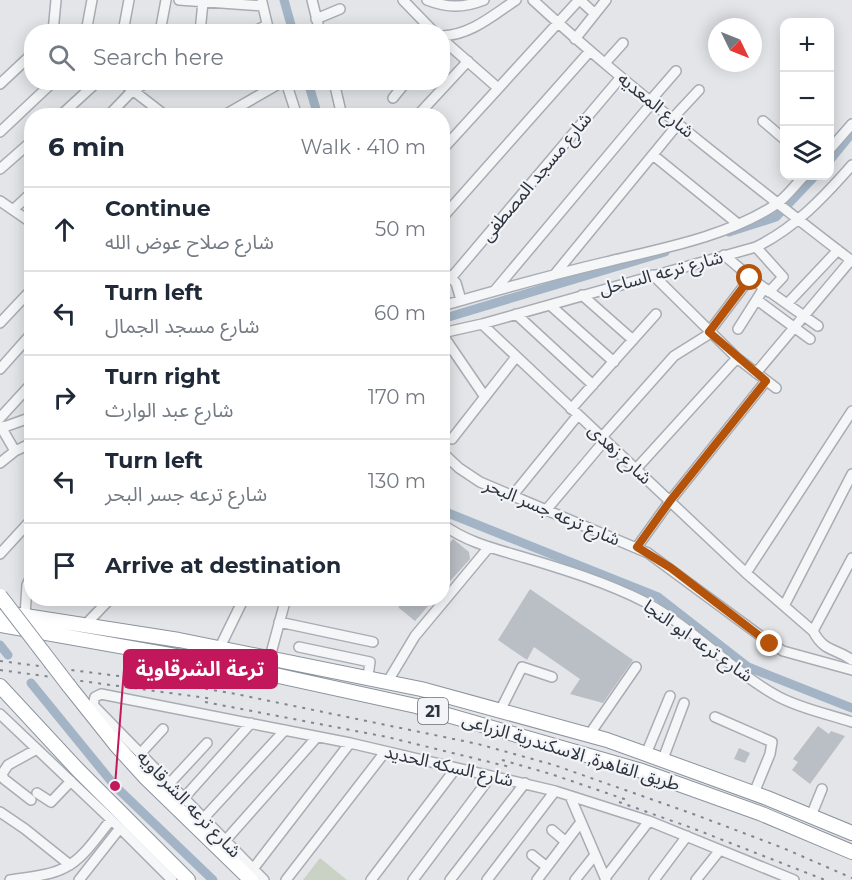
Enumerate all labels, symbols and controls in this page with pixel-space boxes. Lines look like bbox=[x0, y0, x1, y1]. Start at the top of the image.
north arrow bbox=[708, 18, 762, 72]
map controls bbox=[780, 18, 834, 180]
button: + bbox=[780, 18, 834, 72]
search box bbox=[24, 24, 450, 90]
icon: search bbox=[45, 41, 78, 74]
text: Search here bbox=[93, 44, 224, 71]
street label: شارع المعديه bbox=[611, 67, 699, 145]
button: − bbox=[780, 72, 834, 126]
street label: شارع مسجد المصطفى bbox=[476, 108, 599, 248]
button: layers bbox=[780, 126, 834, 180]
text: 6 min bbox=[48, 131, 125, 163]
text: Walk · 410 m bbox=[301, 135, 426, 159]
text: Continue bbox=[105, 195, 211, 222]
icon: ahead bbox=[48, 213, 81, 246]
text: 50 m bbox=[375, 217, 426, 241]
text: شارع صلاح عوض الله bbox=[105, 230, 274, 254]
street label: شارع ترعه الساحل bbox=[597, 246, 726, 303]
route start bbox=[736, 264, 762, 290]
text: Turn left bbox=[105, 279, 203, 306]
icon: left bbox=[48, 297, 81, 330]
text: 60 m bbox=[374, 301, 426, 325]
text: شارع مسجد الجمال bbox=[105, 314, 259, 338]
text: Turn right bbox=[105, 363, 220, 390]
icon: right bbox=[48, 381, 81, 414]
text: 170 m bbox=[368, 385, 426, 409]
text: شارع عبد الوارث bbox=[105, 398, 233, 422]
street label: شارع زهدى bbox=[581, 419, 656, 491]
text: Turn left bbox=[105, 447, 203, 474]
icon: left bbox=[48, 465, 81, 498]
text: 130 m bbox=[368, 469, 426, 493]
street label: شارع ترعه جسر البحر bbox=[478, 473, 623, 553]
text: شارع ترعه جسر البحر bbox=[105, 482, 267, 506]
icon: arrive bbox=[48, 549, 81, 582]
text: Arrive at destination bbox=[105, 552, 341, 579]
street label: شارع ترعه ابو النجا bbox=[637, 595, 757, 689]
route end bbox=[756, 630, 782, 656]
callout: ترعة الشرقاوية bbox=[124, 650, 277, 688]
text: ترعة الشرقاوية bbox=[136, 657, 264, 681]
road number: 21 bbox=[418, 698, 448, 724]
street label: طريق القاهرة, الاسكندرية الزراعى bbox=[459, 708, 683, 796]
street label: شارع السكه الحديد bbox=[382, 740, 516, 794]
street label: شارع ترعه الشرقاويه bbox=[130, 746, 246, 864]

